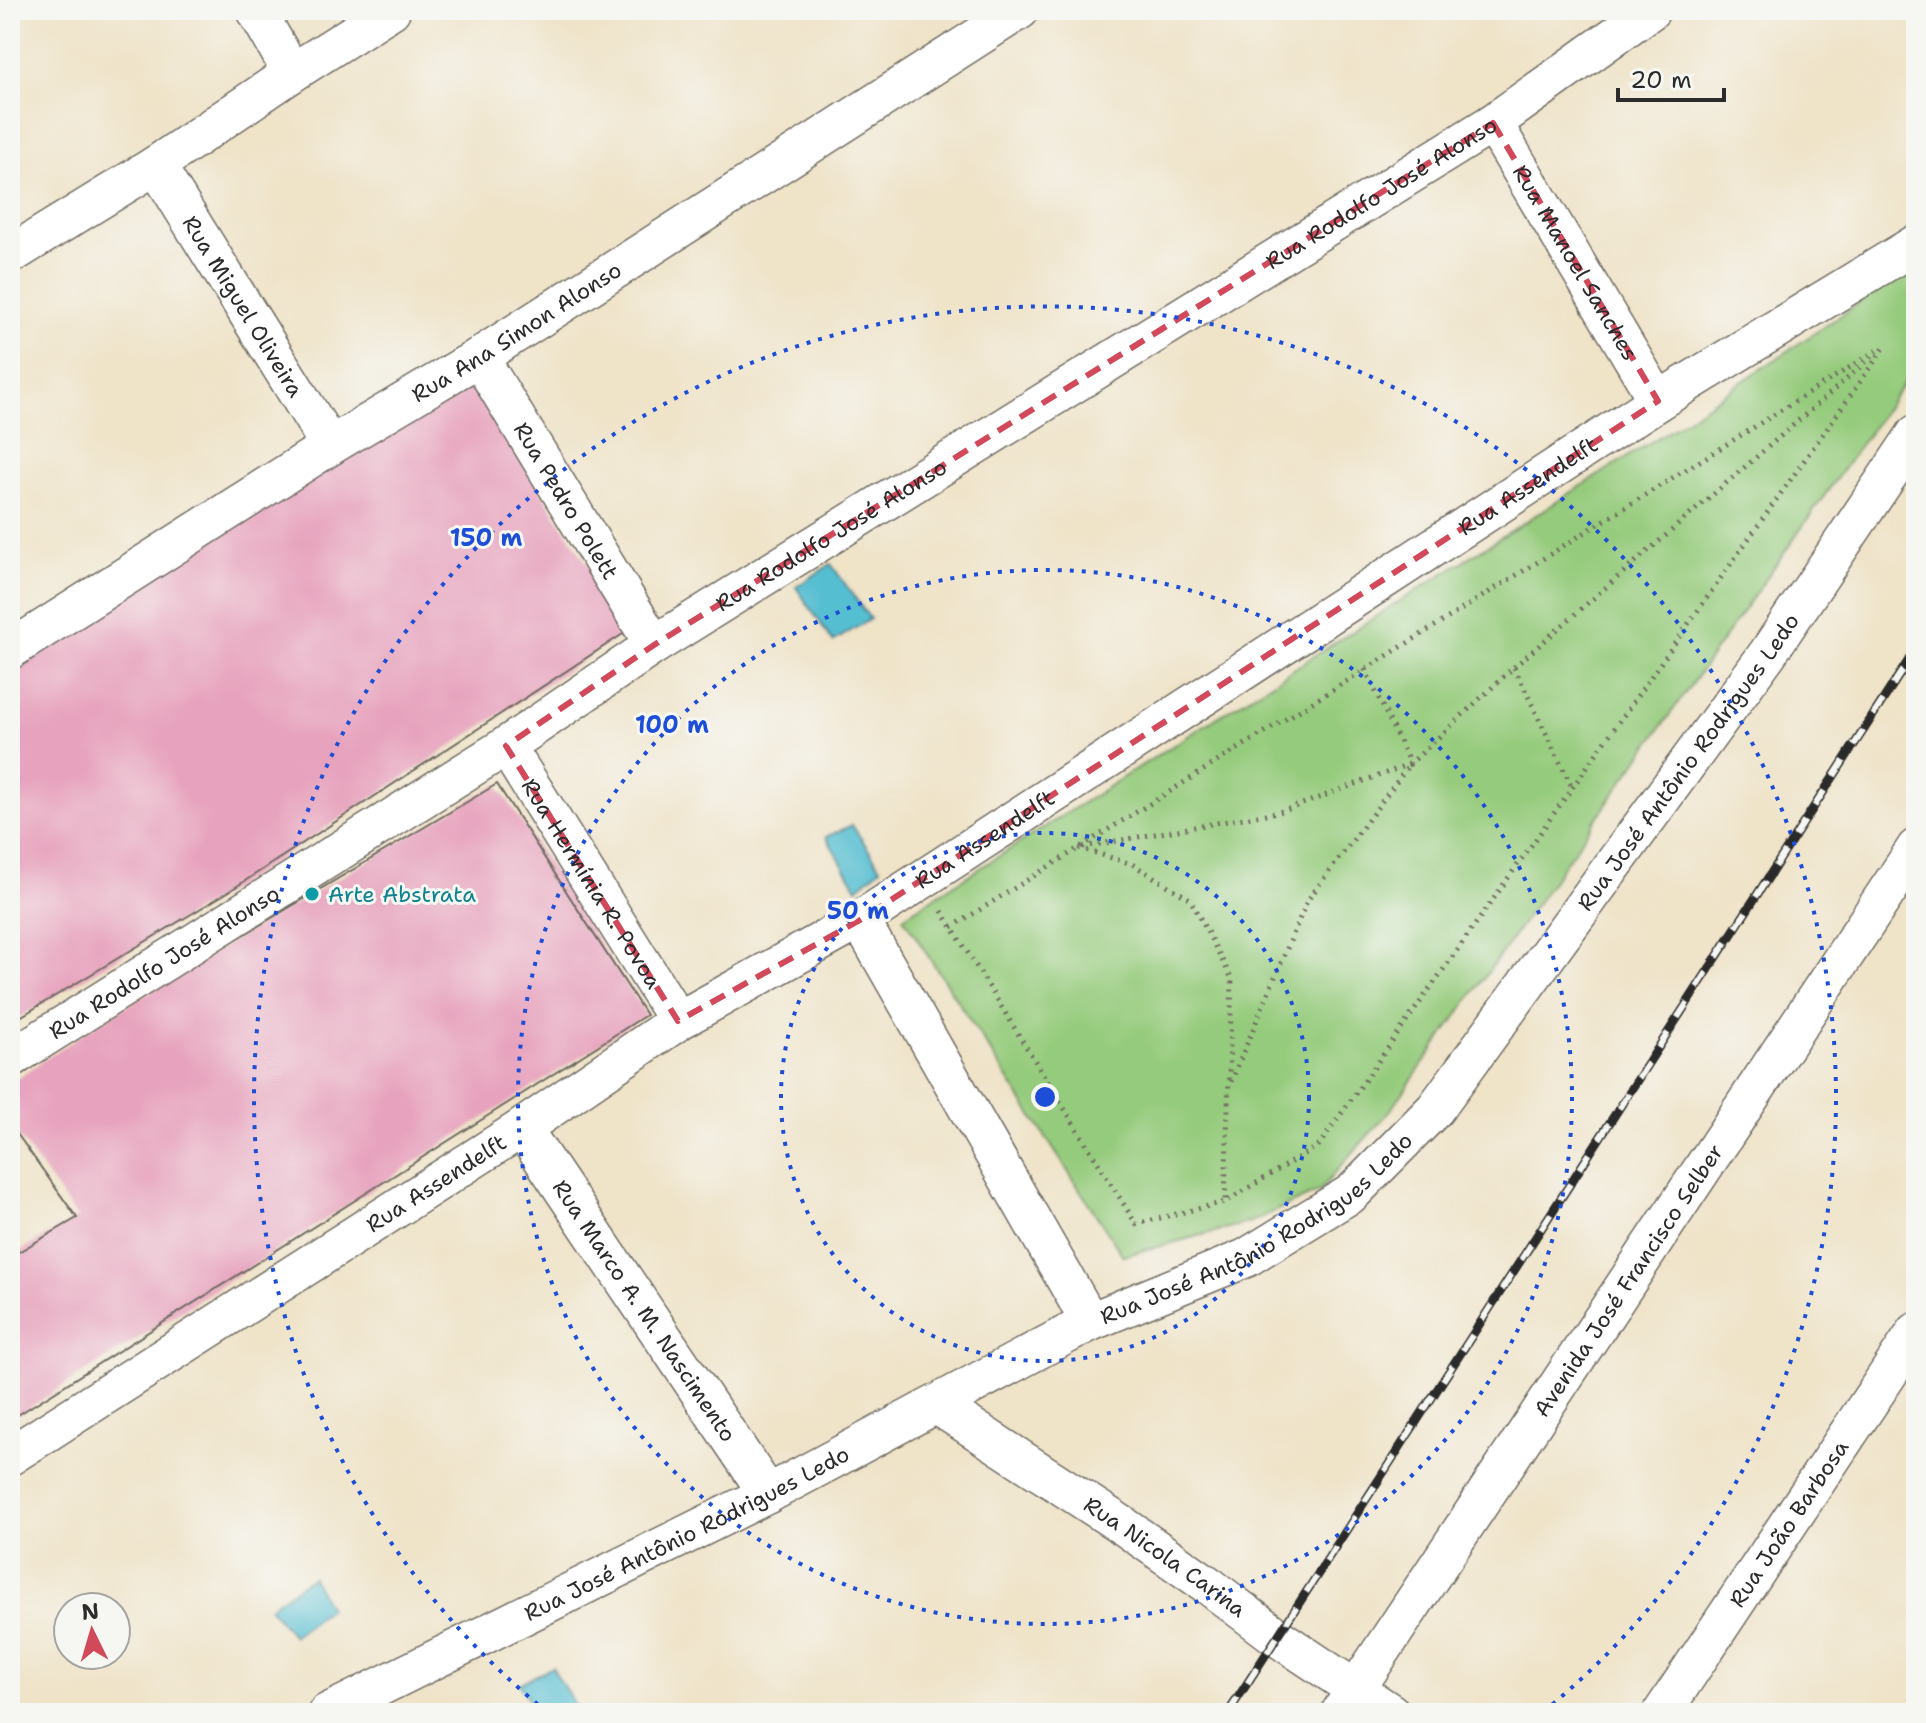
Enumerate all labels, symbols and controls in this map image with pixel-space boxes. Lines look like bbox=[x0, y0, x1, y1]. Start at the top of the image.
scale bar bbox=[1618, 52, 1724, 102]
text: 20 m bbox=[1630, 64, 1692, 96]
street label: Rua Rodolfo José Alonso bbox=[1260, 110, 1502, 276]
street label: Rua Manoel Sanches bbox=[1506, 159, 1645, 366]
street label: Rua Miguel Oliveira bbox=[176, 210, 310, 403]
street label: Rua Ana Simon Alonso bbox=[406, 255, 627, 409]
street label: Rua Pedro Polett bbox=[507, 417, 625, 585]
street label: Rua Assendelft bbox=[1453, 430, 1603, 542]
street label: Rua Rodolfo José Alonso bbox=[710, 452, 952, 618]
text: 150 m bbox=[450, 522, 522, 554]
street label: Rua José Antônio Rodrigues Ledo bbox=[1571, 608, 1806, 917]
text: 100 m bbox=[635, 709, 709, 741]
street label: Rua Hermínia R. Povoa bbox=[515, 773, 668, 994]
street label: Rua Assendelft bbox=[910, 783, 1060, 895]
street label: Rua Rodolfo José Alonso bbox=[43, 879, 285, 1046]
place label: Arte Abstrata bbox=[328, 880, 476, 909]
marker: Arte Abstrata bbox=[303, 885, 321, 903]
text: 50 m bbox=[827, 895, 889, 927]
centre of rings bbox=[1031, 1083, 1059, 1111]
street label: Rua José Antônio Rodrigues Ledo bbox=[1096, 1126, 1419, 1331]
street label: Rua Assendelft bbox=[361, 1128, 512, 1239]
street label: Avenida José Francisco Selber bbox=[1527, 1138, 1730, 1423]
street label: Rua Marco A. M. Nascimento bbox=[546, 1174, 743, 1447]
street label: Rua João Barbosa bbox=[1723, 1434, 1855, 1613]
street label: Rua José Antônio Rodrigues Ledo bbox=[519, 1439, 854, 1628]
street label: Rua Nicola Carina bbox=[1078, 1490, 1252, 1624]
north arrow bbox=[52, 1591, 132, 1671]
text: N bbox=[80, 1596, 100, 1627]

